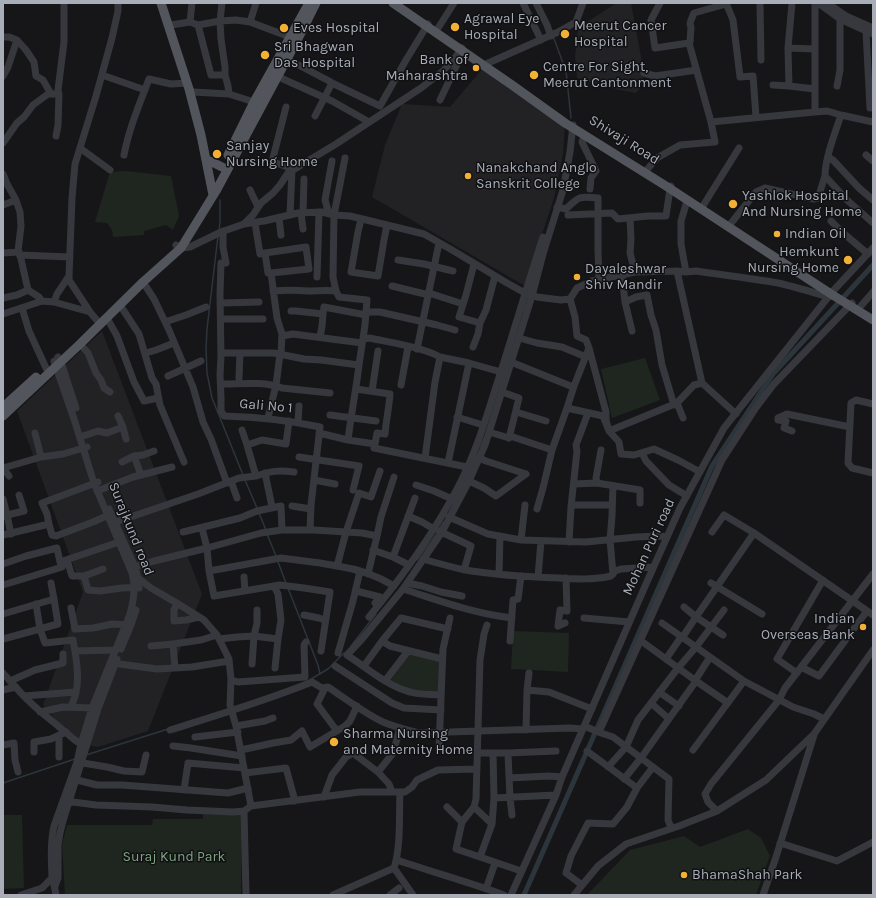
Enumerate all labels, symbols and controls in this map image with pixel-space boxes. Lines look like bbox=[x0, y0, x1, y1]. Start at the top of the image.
place label: Agrawal Eye Hospital bbox=[464, 11, 539, 44]
place label: Meerut Cancer Hospital bbox=[574, 18, 667, 50]
place label: Eves Hospital bbox=[293, 20, 379, 36]
marker: Agrawal Eye Hospital bbox=[449, 21, 461, 33]
marker: Eves Hospital bbox=[278, 22, 290, 34]
marker: Meerut Cancer Hospital bbox=[559, 28, 571, 40]
place label: Sri Bhagwan Das Hospital bbox=[274, 39, 355, 72]
marker: Sri Bhagwan Das Hospital bbox=[259, 49, 271, 61]
place label: Bank of Maharashtra bbox=[386, 52, 468, 84]
place label: Centre For Sight, Meerut Cantonment bbox=[543, 59, 671, 92]
marker: Bank of Maharashtra bbox=[471, 63, 481, 73]
marker: Centre For Sight, Meerut Cantonment bbox=[528, 69, 540, 81]
street label: Shivaji Road bbox=[586, 112, 662, 168]
place label: Sanjay Nursing Home bbox=[226, 138, 318, 170]
marker: Sanjay Nursing Home bbox=[211, 148, 223, 160]
place label: Nanakchand Anglo Sanskrit College bbox=[476, 160, 597, 192]
marker: Nanakchand Anglo Sanskrit College bbox=[463, 171, 473, 181]
place label: Yashlok Hospital And Nursing Home bbox=[742, 188, 862, 220]
marker: Yashlok Hospital And Nursing Home bbox=[727, 198, 739, 210]
place label: Indian Oil bbox=[785, 226, 846, 242]
marker: Indian Oil bbox=[772, 229, 782, 239]
place label: Hemkunt Nursing Home bbox=[747, 244, 839, 276]
marker: Hemkunt Nursing Home bbox=[842, 254, 854, 266]
place label: Dayaleshwar Shiv Mandir bbox=[585, 261, 666, 294]
marker: Dayaleshwar Shiv Mandir bbox=[572, 272, 582, 282]
street label: Gali No 1 bbox=[239, 395, 293, 417]
street label: Surajkund road bbox=[105, 480, 157, 578]
street label: Mohan Puri road bbox=[619, 496, 679, 598]
place label: Indian Overseas Bank bbox=[761, 611, 855, 644]
marker: Indian Overseas Bank bbox=[858, 622, 868, 632]
place label: Sharma Nursing and Maternity Home bbox=[343, 726, 473, 758]
marker: Sharma Nursing and Maternity Home bbox=[328, 736, 340, 748]
park label: Suraj Kund Park bbox=[123, 849, 225, 865]
place label: BhamaShah Park bbox=[692, 867, 802, 883]
marker: BhamaShah Park bbox=[679, 870, 689, 880]

